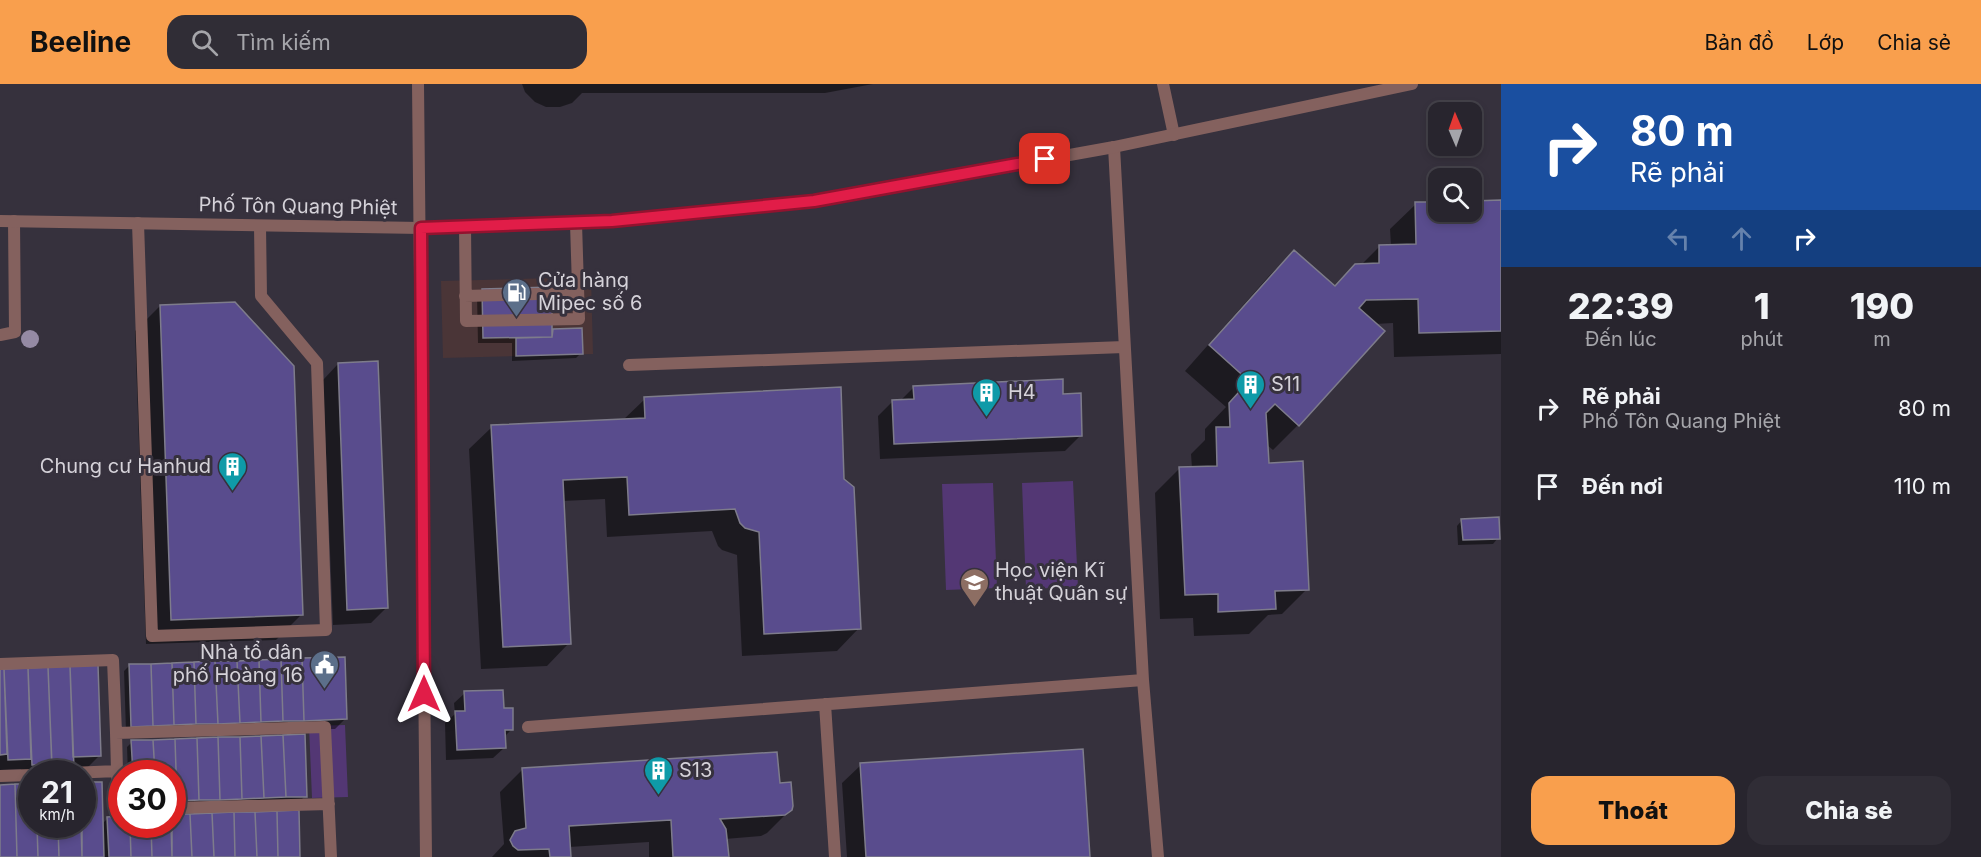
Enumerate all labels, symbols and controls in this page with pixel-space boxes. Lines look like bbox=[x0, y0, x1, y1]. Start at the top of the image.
search box bbox=[167, 15, 587, 69]
text: Beeline bbox=[30, 25, 131, 59]
icon: search bbox=[188, 26, 221, 59]
text: Tìm kiếm bbox=[236, 29, 331, 55]
text: Bản đồ bbox=[1705, 30, 1774, 55]
text: Lớp bbox=[1807, 30, 1844, 55]
text: Chia sẻ bbox=[1877, 30, 1951, 55]
north arrow bbox=[1428, 102, 1482, 156]
map controls bbox=[1428, 102, 1482, 222]
text: 80 m bbox=[1630, 105, 1734, 156]
icon: right bbox=[1531, 108, 1609, 186]
pin bbox=[1019, 133, 1070, 184]
icon: arrive bbox=[1028, 142, 1061, 175]
text: Rẽ phải bbox=[1630, 156, 1725, 189]
button: search bbox=[1428, 168, 1482, 222]
street label: Phố Tôn Quang Phiệt bbox=[198, 192, 398, 220]
icon: left bbox=[1662, 222, 1695, 255]
icon: ahead bbox=[1725, 222, 1758, 255]
icon: right bbox=[1788, 222, 1821, 255]
place label: Cửa hàng Mipec số 6 bbox=[538, 268, 642, 315]
fuel station icon: Cửa hàng Mipec số 6 bbox=[501, 276, 533, 318]
text: 22:39 bbox=[1568, 284, 1674, 328]
text: 1 bbox=[1754, 284, 1770, 328]
text: 190 bbox=[1850, 284, 1914, 328]
text: Đến lúc bbox=[1585, 327, 1657, 351]
text: phút bbox=[1740, 327, 1783, 351]
text: m bbox=[1873, 327, 1891, 351]
building icon: S11 bbox=[1234, 368, 1266, 410]
place label: S11 bbox=[1271, 372, 1300, 396]
building icon: H4 bbox=[971, 376, 1003, 418]
place label: H4 bbox=[1008, 380, 1036, 404]
text: Rẽ phải bbox=[1582, 383, 1661, 409]
icon: right bbox=[1531, 392, 1564, 425]
text: 80 m bbox=[1898, 395, 1951, 421]
text: Phố Tôn Quang Phiệt bbox=[1582, 409, 1781, 433]
building icon: Chung cư Hanhud bbox=[216, 450, 248, 492]
place label: Chung cư Hanhud bbox=[40, 454, 211, 478]
icon: arrive bbox=[1531, 470, 1564, 503]
text: Đến nơi bbox=[1582, 473, 1663, 499]
text: 110 m bbox=[1894, 473, 1951, 499]
place label: Học viện Kĩ thuật Quân sự bbox=[995, 558, 1127, 605]
school or university icon: Học viện Kĩ thuật Quân sự bbox=[958, 566, 990, 608]
place label: Nhà tổ dân phố Hoàng 16 bbox=[173, 640, 303, 687]
public building icon: Nhà tổ dân phố Hoàng 16 bbox=[308, 648, 340, 690]
position arrow bbox=[392, 662, 456, 726]
building icon: S13 bbox=[642, 754, 674, 796]
place label: S13 bbox=[679, 758, 712, 782]
speed limit sign: 30 bbox=[108, 760, 186, 838]
text: 21 bbox=[41, 774, 73, 810]
button: Thoát bbox=[1531, 776, 1735, 845]
button: Chia sẻ bbox=[1747, 776, 1951, 845]
text: km/h bbox=[39, 805, 75, 824]

